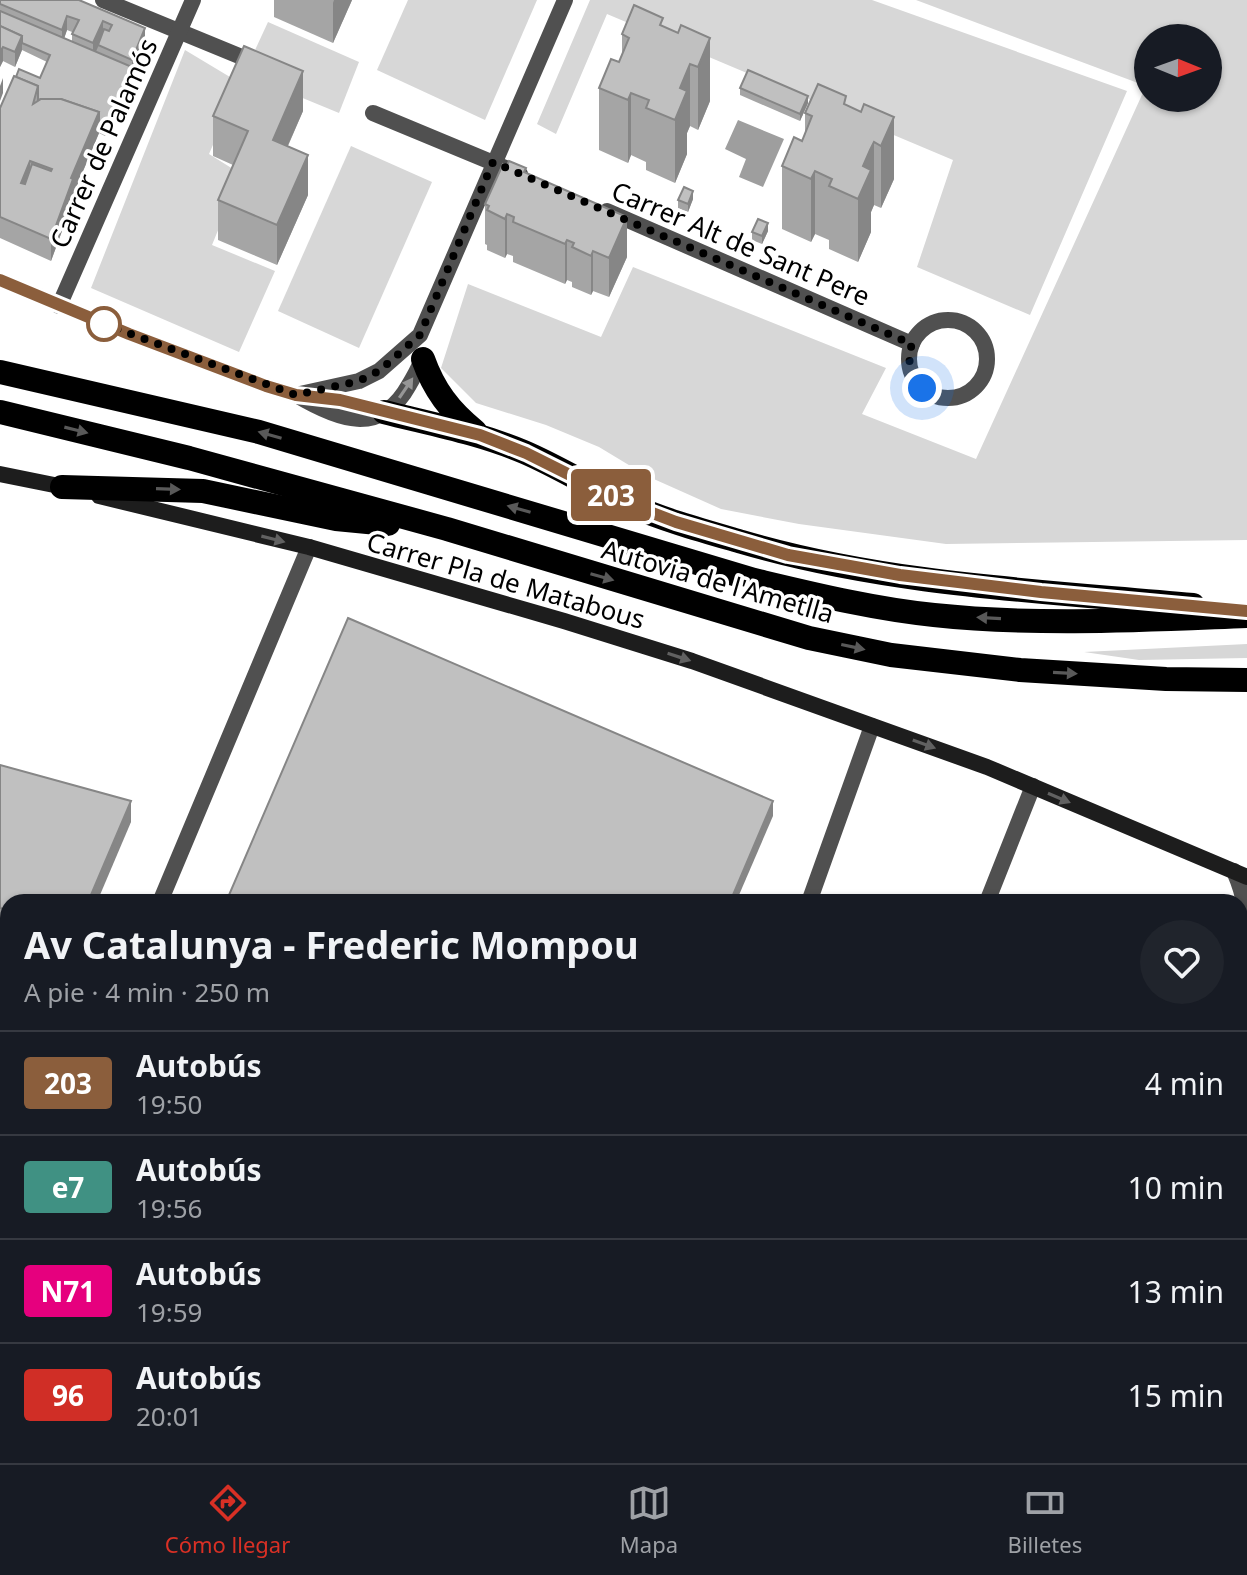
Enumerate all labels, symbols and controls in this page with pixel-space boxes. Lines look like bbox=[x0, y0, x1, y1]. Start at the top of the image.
north arrow bbox=[1134, 24, 1222, 112]
map controls bbox=[1134, 24, 1222, 112]
street label: Carrer de Palamós bbox=[41, 33, 165, 253]
street label: Carrer Alt de Sant Pere bbox=[606, 172, 876, 314]
unlabelled marker bbox=[87, 307, 121, 341]
your location bbox=[902, 368, 942, 408]
one-way arrow bbox=[398, 377, 414, 399]
one-way arrow bbox=[63, 425, 88, 437]
one-way arrow bbox=[257, 428, 281, 441]
line badge: 203 bbox=[565, 469, 657, 521]
text: 203 bbox=[587, 476, 635, 514]
one-way arrow bbox=[156, 483, 181, 496]
one-way arrow bbox=[507, 502, 531, 515]
street label: Carrer Pla de Matabous bbox=[363, 523, 649, 637]
street label: Autovia de l'Ametlla bbox=[598, 531, 838, 631]
one-way arrow bbox=[261, 533, 286, 545]
one-way arrow bbox=[591, 571, 615, 584]
one-way arrow bbox=[976, 612, 1001, 625]
one-way arrow bbox=[840, 641, 865, 654]
one-way arrow bbox=[667, 651, 691, 664]
one-way arrow bbox=[1053, 667, 1078, 680]
one-way arrow bbox=[912, 739, 936, 751]
one-way arrow bbox=[1047, 791, 1071, 804]
text: Av Catalunya - Frederic Mompou bbox=[24, 918, 639, 970]
button: heart bbox=[1140, 920, 1224, 1004]
text: A pie · 4 min · 250 m bbox=[24, 974, 270, 1010]
text: Autobús bbox=[136, 1045, 262, 1086]
text: 4 min bbox=[1145, 1063, 1224, 1104]
text: 203 bbox=[44, 1064, 92, 1102]
text: 19:50 bbox=[136, 1086, 202, 1122]
text: Autobús bbox=[136, 1149, 262, 1190]
text: 10 min bbox=[1128, 1167, 1224, 1208]
text: e7 bbox=[52, 1168, 84, 1206]
text: 19:56 bbox=[136, 1190, 202, 1226]
text: Autobús bbox=[136, 1253, 262, 1294]
text: 13 min bbox=[1128, 1271, 1224, 1312]
text: N71 bbox=[41, 1272, 95, 1310]
text: 19:59 bbox=[136, 1294, 202, 1330]
text: Autobús bbox=[136, 1357, 262, 1398]
text: 15 min bbox=[1128, 1375, 1224, 1416]
text: 96 bbox=[52, 1376, 84, 1414]
text: 20:01 bbox=[136, 1398, 202, 1434]
tab: Cómo llegar bbox=[165, 1481, 290, 1559]
tab: Mapa bbox=[620, 1481, 678, 1559]
tab: Billetes bbox=[1008, 1481, 1082, 1559]

